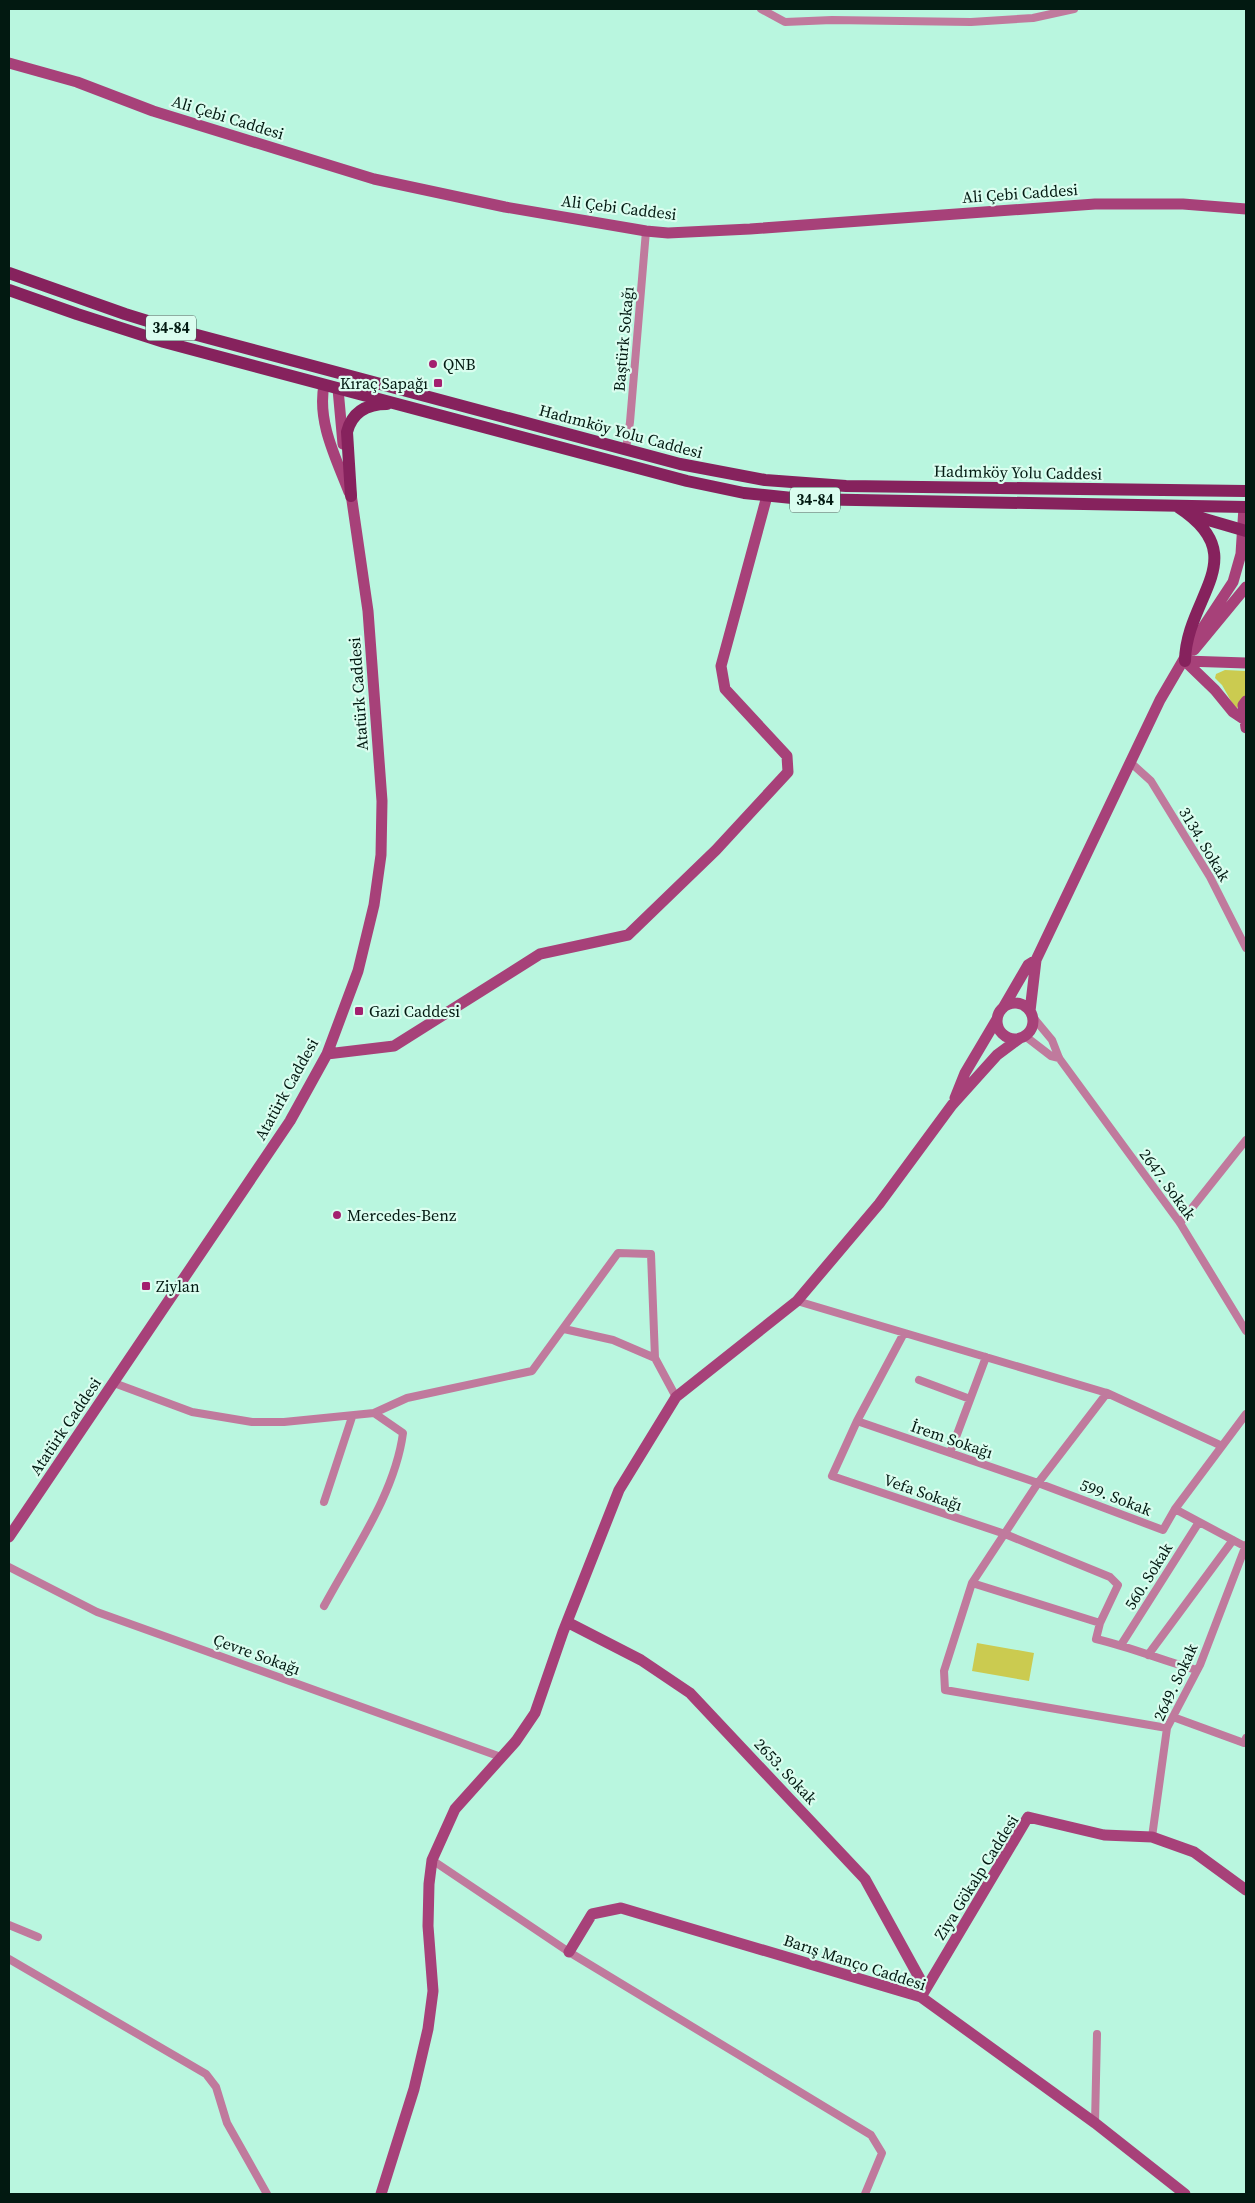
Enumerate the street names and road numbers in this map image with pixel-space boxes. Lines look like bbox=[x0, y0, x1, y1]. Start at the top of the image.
street label: Ali Çebi Caddesi bbox=[169, 90, 287, 145]
street label: Ali Çebi Caddesi bbox=[961, 178, 1079, 208]
street label: Ali Çebi Caddesi bbox=[560, 189, 678, 225]
street label: Baştürk Sokağı bbox=[607, 285, 639, 392]
road number: 34-84 bbox=[146, 316, 196, 340]
street label: Hadımköy Yolu Caddesi bbox=[537, 399, 705, 463]
street label: Hadımköy Yolu Caddesi bbox=[934, 460, 1103, 484]
road number: 34-84 bbox=[790, 488, 840, 512]
street label: Atatürk Caddesi bbox=[343, 636, 373, 751]
street label: 3134. Sokak bbox=[1174, 803, 1236, 885]
street label: Atatürk Caddesi bbox=[249, 1034, 323, 1144]
street label: 2647. Sokak bbox=[1135, 1144, 1201, 1224]
street label: Atatürk Caddesi bbox=[24, 1373, 106, 1479]
street label: İrem Sokağı bbox=[908, 1415, 996, 1463]
street label: Vefa Sokağı bbox=[881, 1468, 965, 1516]
street label: 599. Sokak bbox=[1077, 1473, 1155, 1521]
street label: 560. Sokak bbox=[1119, 1538, 1177, 1614]
street label: Çevre Sokağı bbox=[210, 1628, 304, 1680]
street label: 2649. Sokak bbox=[1147, 1640, 1203, 1724]
street label: 2653. Sokak bbox=[750, 1733, 823, 1809]
street label: Ziya Gökalp Caddesi bbox=[929, 1810, 1023, 1944]
street label: Barış Manço Caddesi bbox=[781, 1929, 929, 1996]

